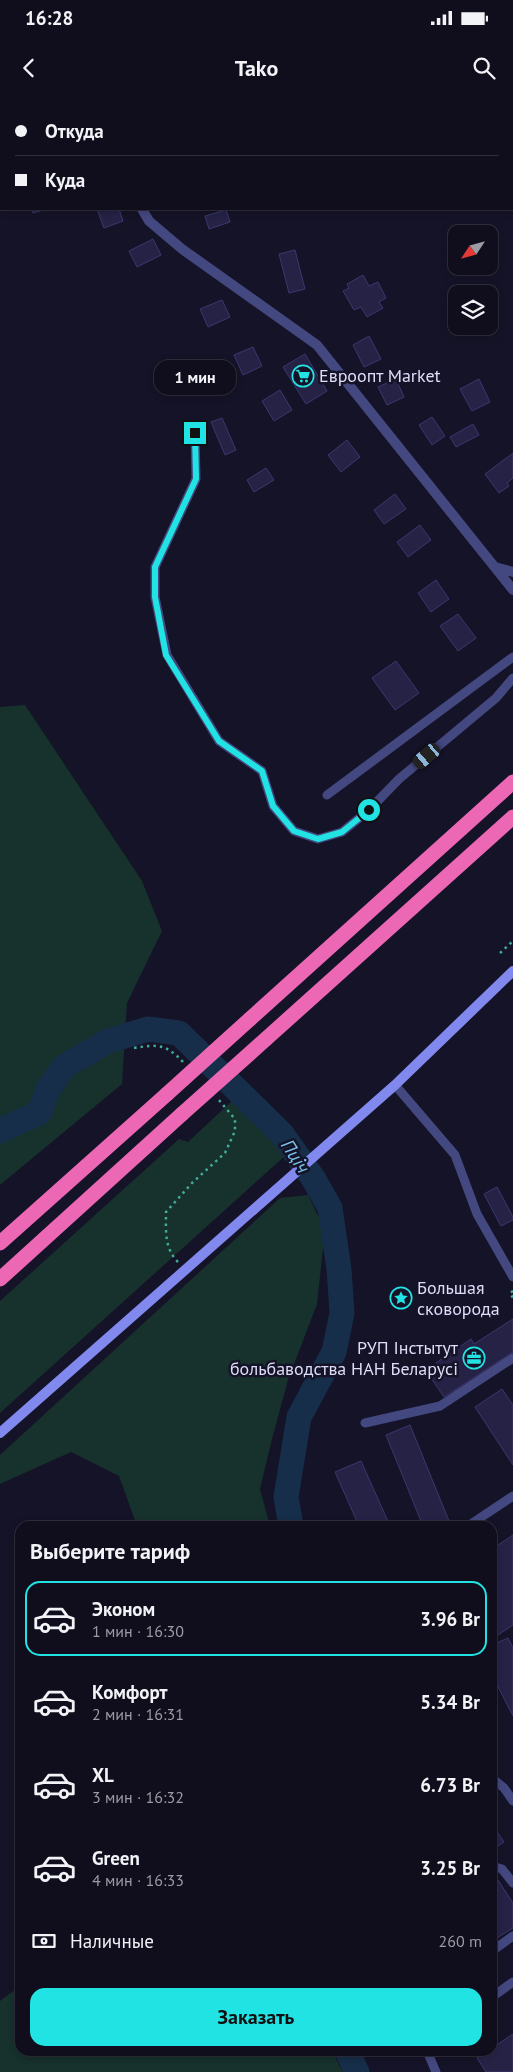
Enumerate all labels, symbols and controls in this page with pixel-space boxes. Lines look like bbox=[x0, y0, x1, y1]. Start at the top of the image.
text: 16:28 bbox=[25, 6, 73, 30]
icon: back bbox=[15, 54, 43, 82]
text: Tako bbox=[235, 54, 278, 82]
icon: search bbox=[470, 54, 498, 82]
text: Откуда bbox=[45, 119, 104, 143]
text: Куда bbox=[45, 168, 85, 192]
north arrow bbox=[448, 225, 498, 275]
map controls bbox=[448, 225, 498, 335]
button: layers bbox=[448, 285, 498, 335]
callout: 1 мин bbox=[154, 360, 236, 396]
supermarket icon: Евроопт Market bbox=[291, 364, 315, 388]
place label: Евроопт Market bbox=[319, 364, 441, 387]
text: 1 мин bbox=[174, 367, 216, 387]
route end bbox=[184, 422, 206, 444]
car bbox=[410, 741, 443, 771]
route start bbox=[358, 799, 380, 821]
water label: Пціч bbox=[276, 1134, 316, 1178]
place label: Большая сковорода bbox=[417, 1276, 500, 1320]
place icon: Большая сковорода bbox=[389, 1286, 413, 1310]
place label: РУП Інстытут больбаводства НАН Беларусі bbox=[230, 1336, 459, 1380]
office icon: РУП Інстытут больбаводства НАН Беларусі bbox=[462, 1346, 486, 1370]
text: Выберите тариф bbox=[30, 1537, 190, 1565]
icon: car bbox=[32, 1596, 77, 1641]
text: Эконом bbox=[92, 1597, 155, 1621]
text: 3.96 Br bbox=[420, 1607, 480, 1631]
text: 1 мин · 16:30 bbox=[92, 1621, 184, 1641]
icon: car bbox=[32, 1679, 77, 1724]
text: Комфорт bbox=[92, 1680, 168, 1704]
text: 5.34 Br bbox=[420, 1690, 480, 1714]
text: 2 мин · 16:31 bbox=[92, 1704, 184, 1724]
icon: car bbox=[32, 1762, 77, 1807]
text: XL bbox=[92, 1763, 114, 1787]
text: 6.73 Br bbox=[420, 1773, 480, 1797]
text: 3 мин · 16:32 bbox=[92, 1787, 184, 1807]
icon: car bbox=[32, 1845, 77, 1890]
text: Green bbox=[92, 1846, 140, 1870]
text: 3.25 Br bbox=[420, 1856, 480, 1880]
text: 4 мин · 16:33 bbox=[92, 1870, 184, 1890]
icon: cash bbox=[30, 1927, 58, 1955]
text: Наличные bbox=[70, 1929, 154, 1953]
text: 260 m bbox=[439, 1931, 482, 1951]
button: Заказать bbox=[30, 1988, 482, 2046]

